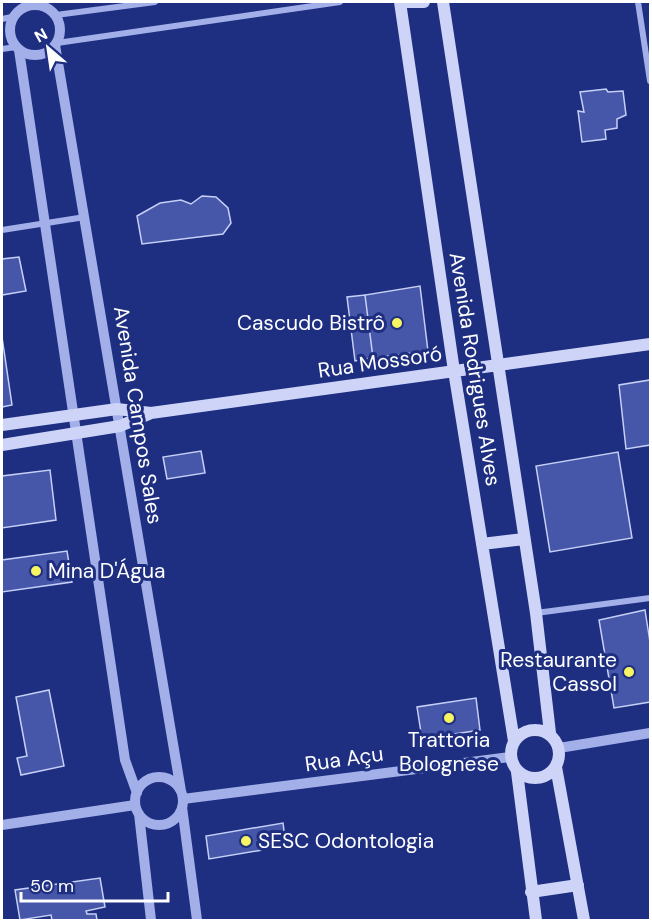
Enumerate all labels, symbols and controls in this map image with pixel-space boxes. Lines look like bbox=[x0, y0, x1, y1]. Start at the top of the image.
north arrow bbox=[18, 18, 78, 78]
text: N bbox=[31, 23, 51, 47]
street label: Avenida Rodrigues Alves bbox=[443, 250, 507, 488]
street label: Avenida Campos Sales bbox=[107, 304, 169, 526]
place label: Cascudo Bistrô bbox=[237, 309, 385, 337]
marker: Cascudo Bistrô bbox=[390, 316, 404, 330]
street label: Rua Mossoró bbox=[316, 339, 444, 385]
place label: Mina D'Água bbox=[48, 557, 165, 585]
marker: Mina D'Água bbox=[29, 564, 43, 578]
place label: Restaurante Cassol bbox=[500, 646, 617, 698]
marker: Restaurante Cassol bbox=[622, 665, 636, 679]
marker: Trattoria Bolognese bbox=[442, 711, 456, 725]
place label: Trattoria Bolognese bbox=[399, 726, 499, 778]
street label: Rua Açu bbox=[303, 740, 385, 778]
place label: SESC Odontologia bbox=[258, 827, 434, 855]
marker: SESC Odontologia bbox=[239, 834, 253, 848]
scale bar bbox=[21, 865, 168, 903]
text: 50 m bbox=[30, 874, 74, 898]

